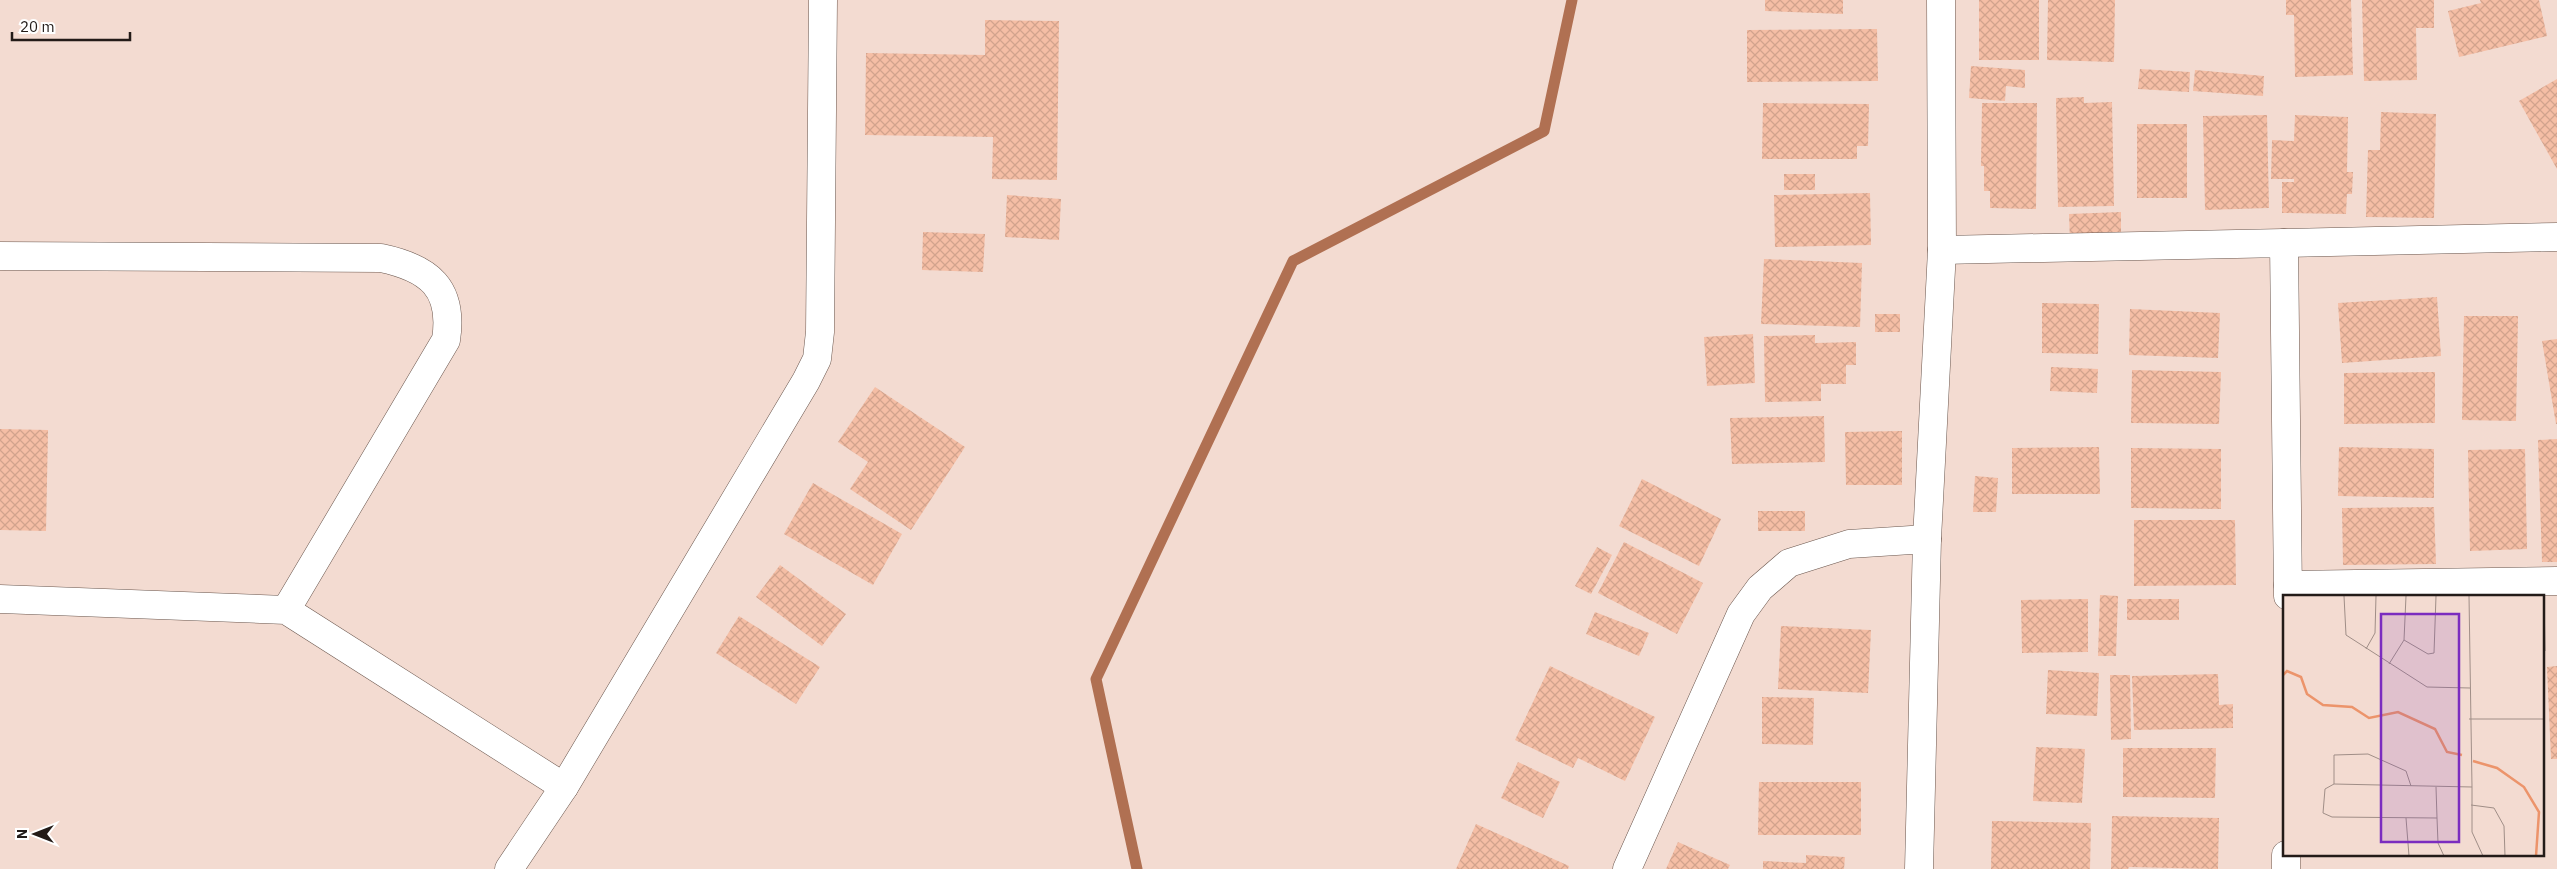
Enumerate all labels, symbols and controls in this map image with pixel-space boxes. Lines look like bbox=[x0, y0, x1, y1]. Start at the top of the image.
scale bar bbox=[12, 10, 130, 42]
text: 20 m bbox=[20, 17, 55, 36]
inset map bbox=[2283, 595, 2544, 856]
north arrow bbox=[10, 809, 60, 859]
text: N bbox=[13, 829, 31, 839]

